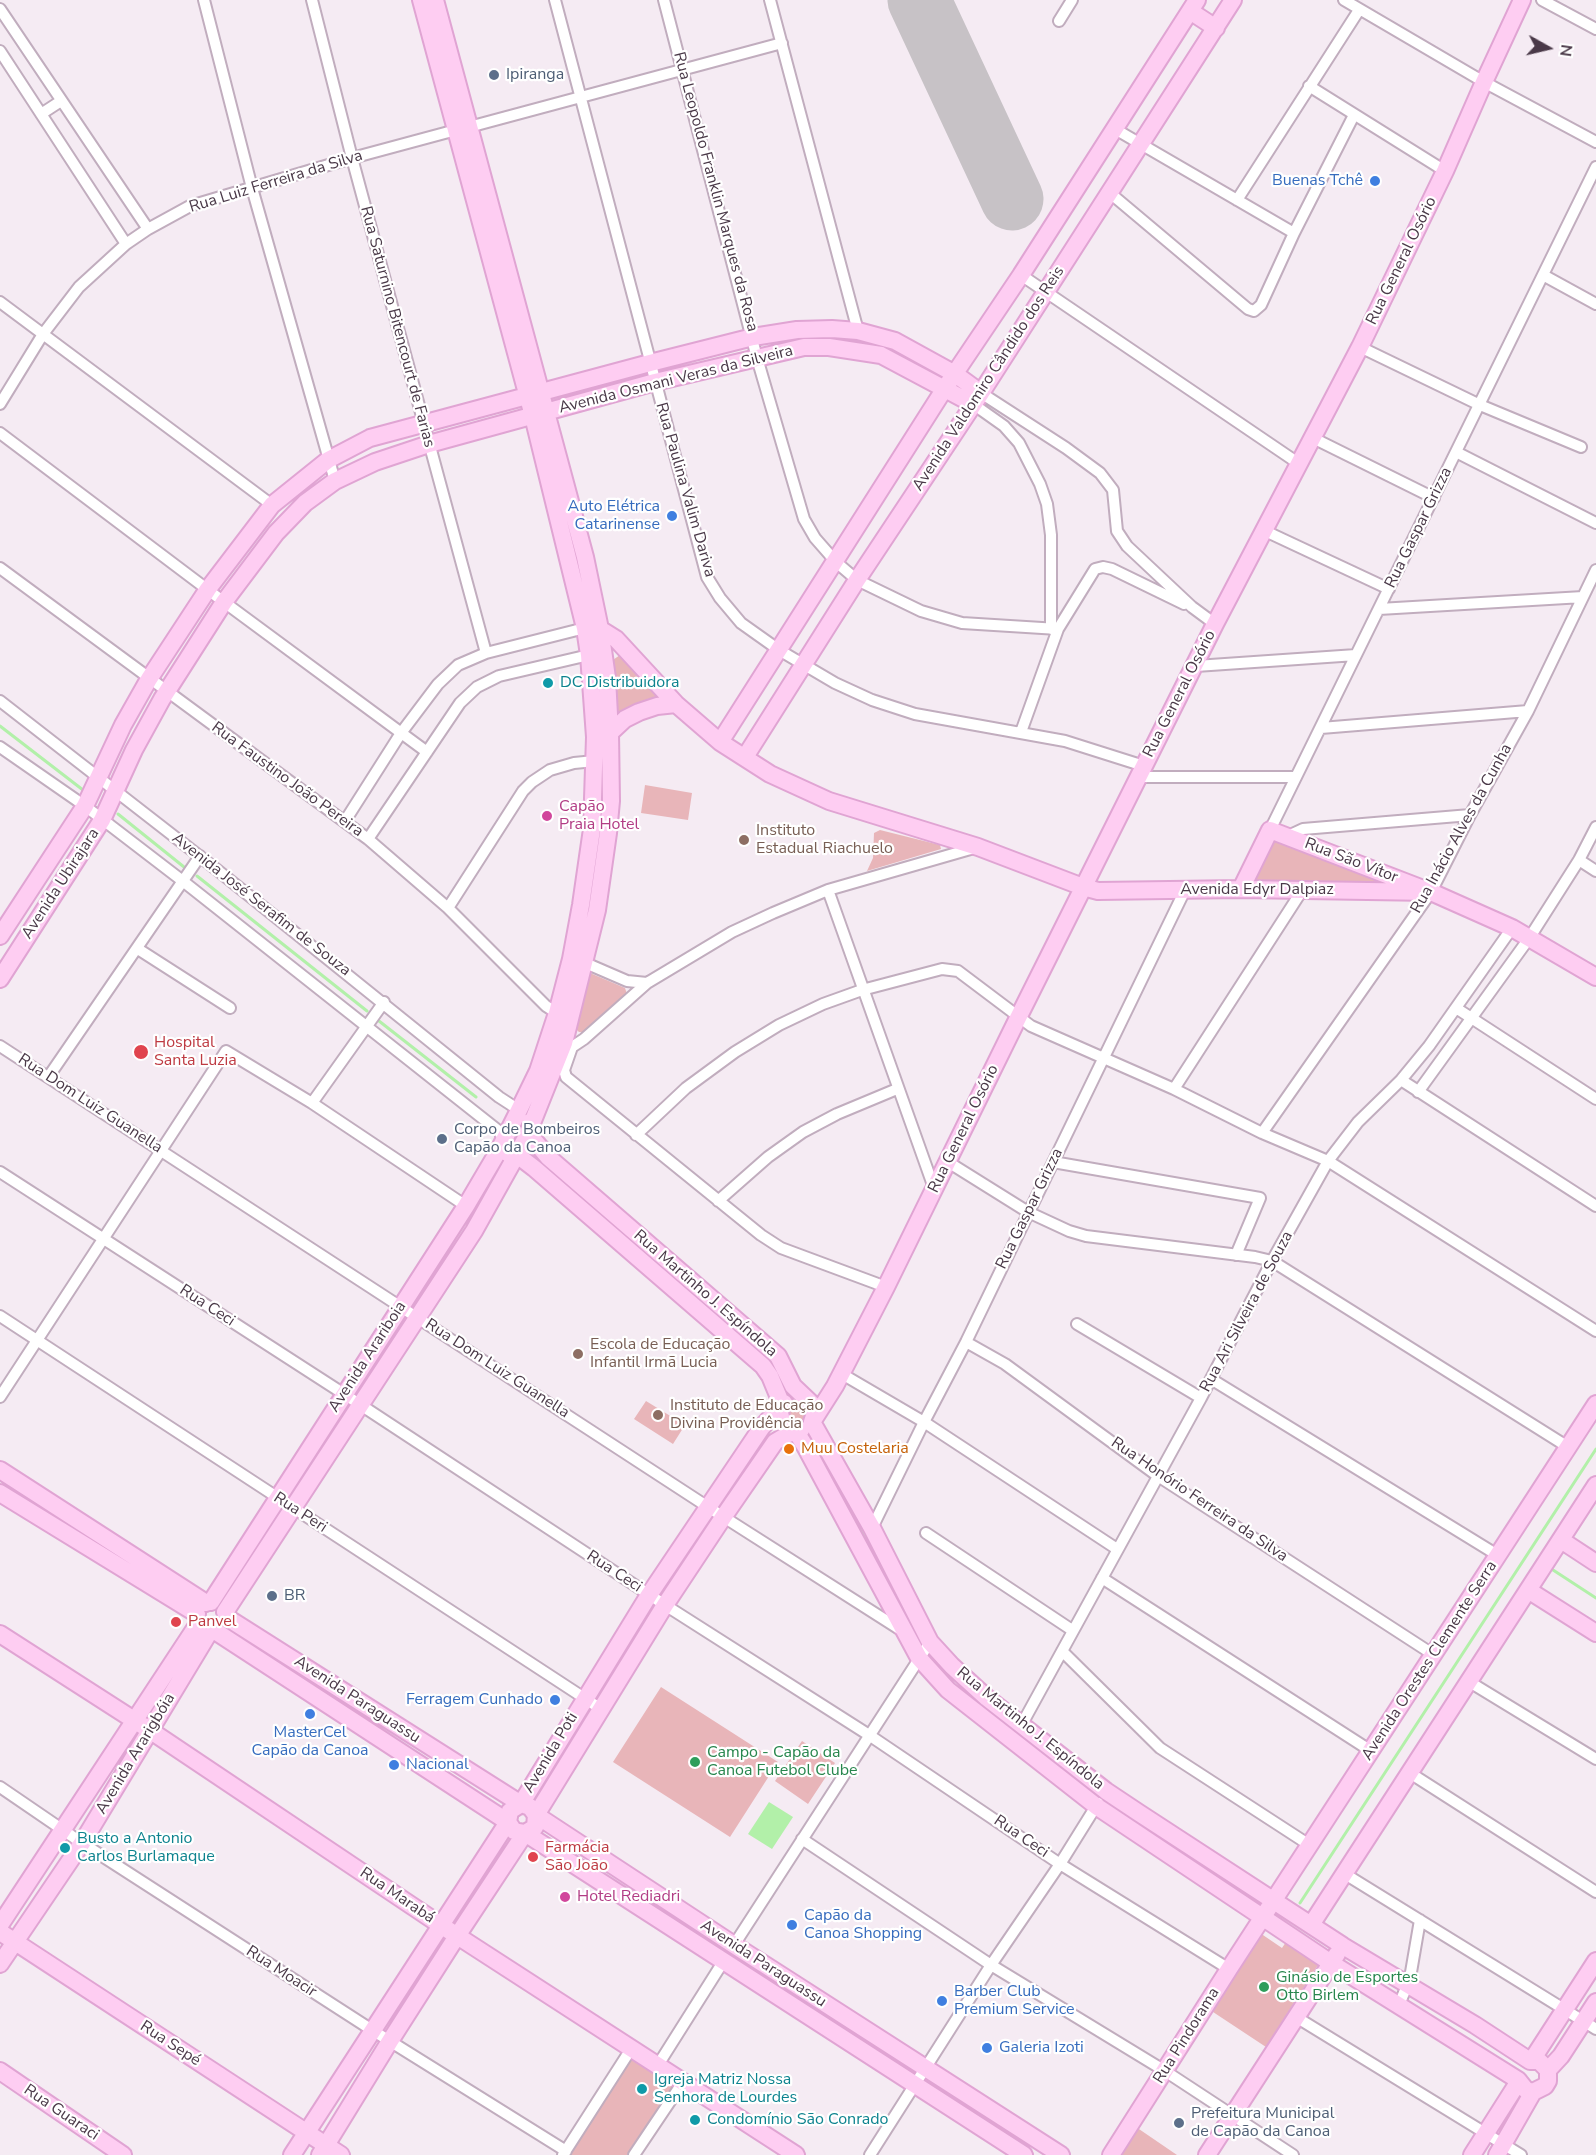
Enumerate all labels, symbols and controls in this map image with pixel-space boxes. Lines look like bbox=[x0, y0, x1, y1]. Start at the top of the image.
north arrow bbox=[1518, 18, 1578, 78]
text: N bbox=[1554, 43, 1578, 58]
street label: Rua Leopoldo Franklin Marques da Rosa bbox=[668, 50, 762, 334]
place label: Ipiranga bbox=[506, 65, 564, 85]
marker: Ipiranga bbox=[487, 68, 501, 82]
street label: Rua Luiz Ferreira da Silva bbox=[187, 146, 365, 218]
place label: Buenas Tchê bbox=[1272, 171, 1363, 191]
marker: Buenas Tchê bbox=[1368, 174, 1382, 188]
street label: Rua General Osório bbox=[1363, 194, 1441, 328]
street label: Rua Saturnino Bitencourt de Farias bbox=[356, 204, 438, 450]
street label: Avenida Valdomiro Cândido dos Reis bbox=[909, 263, 1069, 495]
street label: Avenida Osmani Veras da Silveira bbox=[557, 342, 795, 418]
street label: Rua Paulina Valim Dariva bbox=[651, 400, 719, 580]
street label: Rua Gaspar Grizza bbox=[1381, 464, 1457, 592]
place label: Auto Elétrica Catarinense bbox=[567, 497, 660, 535]
marker: Auto Elétrica Catarinense bbox=[665, 509, 679, 523]
street label: Rua General Osório bbox=[1140, 627, 1220, 761]
place label: DC Distribuidora bbox=[560, 673, 679, 693]
marker: DC Distribuidora bbox=[541, 676, 555, 690]
street label: Rua Faustino João Pereira bbox=[207, 718, 367, 842]
street label: Rua Inácio Alves da Cunha bbox=[1407, 741, 1517, 917]
place label: Capão Praia Hotel bbox=[559, 797, 639, 835]
marker: Capão Praia Hotel bbox=[540, 809, 554, 823]
place label: Instituto Estadual Riachuelo bbox=[756, 821, 893, 859]
street label: Avenida Ubirajara bbox=[18, 825, 104, 943]
street label: Avenida José Serafim de Souza bbox=[168, 829, 354, 981]
marker: Instituto Estadual Riachuelo bbox=[737, 833, 751, 847]
street label: Rua São Vítor bbox=[1302, 834, 1400, 888]
street label: Avenida Edyr Dalpiaz bbox=[1180, 880, 1334, 900]
place label: Hospital Santa Luzia bbox=[154, 1033, 237, 1071]
marker: Hospital Santa Luzia bbox=[132, 1043, 150, 1061]
street label: Rua Dom Luiz Guanella bbox=[14, 1050, 166, 1158]
street label: Rua General Osório bbox=[925, 1062, 1003, 1196]
place label: Corpo de Bombeiros Capão da Canoa bbox=[454, 1120, 600, 1158]
marker: Corpo de Bombeiros Capão da Canoa bbox=[435, 1132, 449, 1146]
street label: Rua Gaspar Grizza bbox=[992, 1145, 1068, 1273]
street label: Rua Martinho J. Espíndola bbox=[629, 1226, 781, 1362]
street label: Rua Ari Silveira de Souza bbox=[1196, 1228, 1298, 1396]
street label: Rua Ceci bbox=[176, 1281, 238, 1331]
street label: Avenida Arariboia bbox=[325, 1298, 411, 1416]
street label: Rua Dom Luiz Guanella bbox=[421, 1315, 573, 1423]
place label: Escola de Educação Infantil Irmã Lucia bbox=[590, 1335, 730, 1373]
marker: Escola de Educação Infantil Irmã Lucia bbox=[571, 1347, 585, 1361]
place label: Instituto de Educação Divina Providência bbox=[670, 1396, 823, 1434]
marker: Instituto de Educação Divina Providência bbox=[651, 1408, 665, 1422]
street label: Rua Honório Ferreira da Silva bbox=[1107, 1434, 1291, 1566]
place label: Muu Costelaria bbox=[801, 1439, 909, 1459]
marker: Muu Costelaria bbox=[782, 1442, 796, 1456]
street label: Rua Peri bbox=[270, 1489, 330, 1537]
street label: Rua Ceci bbox=[583, 1547, 645, 1597]
street label: Avenida Orestes Clemente Serra bbox=[1358, 1558, 1502, 1764]
place label: BR bbox=[284, 1586, 306, 1606]
marker: BR bbox=[265, 1589, 279, 1603]
place label: Panvel bbox=[188, 1612, 237, 1632]
marker: Panvel bbox=[169, 1615, 183, 1629]
street label: Avenida Paraguassu bbox=[290, 1652, 424, 1748]
street label: Rua Martinho J. Espíndola bbox=[952, 1664, 1108, 1794]
street label: Avenida Ararigbóia bbox=[92, 1690, 180, 1818]
place label: Ferragem Cunhado bbox=[406, 1690, 543, 1710]
marker: Ferragem Cunhado bbox=[548, 1693, 562, 1707]
marker: MasterCel Capão da Canoa bbox=[303, 1707, 317, 1721]
street label: Avenida Poti bbox=[519, 1709, 583, 1797]
place label: MasterCel Capão da Canoa bbox=[251, 1723, 369, 1761]
place label: Campo - Capão da Canoa Futebol Clube bbox=[707, 1743, 858, 1781]
place label: Nacional bbox=[406, 1755, 469, 1775]
marker: Campo - Capão da Canoa Futebol Clube bbox=[688, 1755, 702, 1769]
marker: Nacional bbox=[387, 1758, 401, 1772]
street label: Rua Ceci bbox=[990, 1812, 1052, 1862]
place label: Busto a Antonio Carlos Burlamaque bbox=[77, 1829, 215, 1867]
place label: Farmácia São João bbox=[545, 1838, 609, 1876]
marker: Busto a Antonio Carlos Burlamaque bbox=[58, 1841, 72, 1855]
marker: Farmácia São João bbox=[526, 1850, 540, 1864]
street label: Rua Marabá bbox=[356, 1864, 438, 1928]
place label: Hotel Rediadri bbox=[577, 1887, 680, 1907]
marker: Hotel Rediadri bbox=[558, 1890, 572, 1904]
place label: Capão da Canoa Shopping bbox=[804, 1906, 922, 1944]
street label: Avenida Paraguassu bbox=[696, 1916, 830, 2012]
marker: Capão da Canoa Shopping bbox=[785, 1918, 799, 1932]
street label: Rua Moacir bbox=[242, 1942, 320, 2002]
place label: Ginásio de Esportes Otto Birlem bbox=[1276, 1968, 1418, 2006]
marker: Ginásio de Esportes Otto Birlem bbox=[1257, 1980, 1271, 1994]
place label: Barber Club Premium Service bbox=[954, 1982, 1075, 2020]
street label: Rua Pindorama bbox=[1150, 1984, 1224, 2088]
marker: Barber Club Premium Service bbox=[935, 1994, 949, 2008]
street label: Rua Sepé bbox=[136, 2017, 204, 2071]
place label: Galeria Izoti bbox=[999, 2038, 1084, 2058]
marker: Galeria Izoti bbox=[980, 2041, 994, 2055]
place label: Igreja Matriz Nossa Senhora de Lourdes bbox=[654, 2070, 797, 2108]
street label: Rua Guaraci bbox=[20, 2081, 102, 2145]
marker: Igreja Matriz Nossa Senhora de Lourdes bbox=[635, 2082, 649, 2096]
place label: Prefeitura Municipal de Capão da Canoa bbox=[1191, 2104, 1334, 2142]
place label: Condomínio São Conrado bbox=[707, 2110, 889, 2130]
marker: Condomínio São Conrado bbox=[688, 2113, 702, 2127]
marker: Prefeitura Municipal de Capão da Canoa bbox=[1172, 2116, 1186, 2130]

